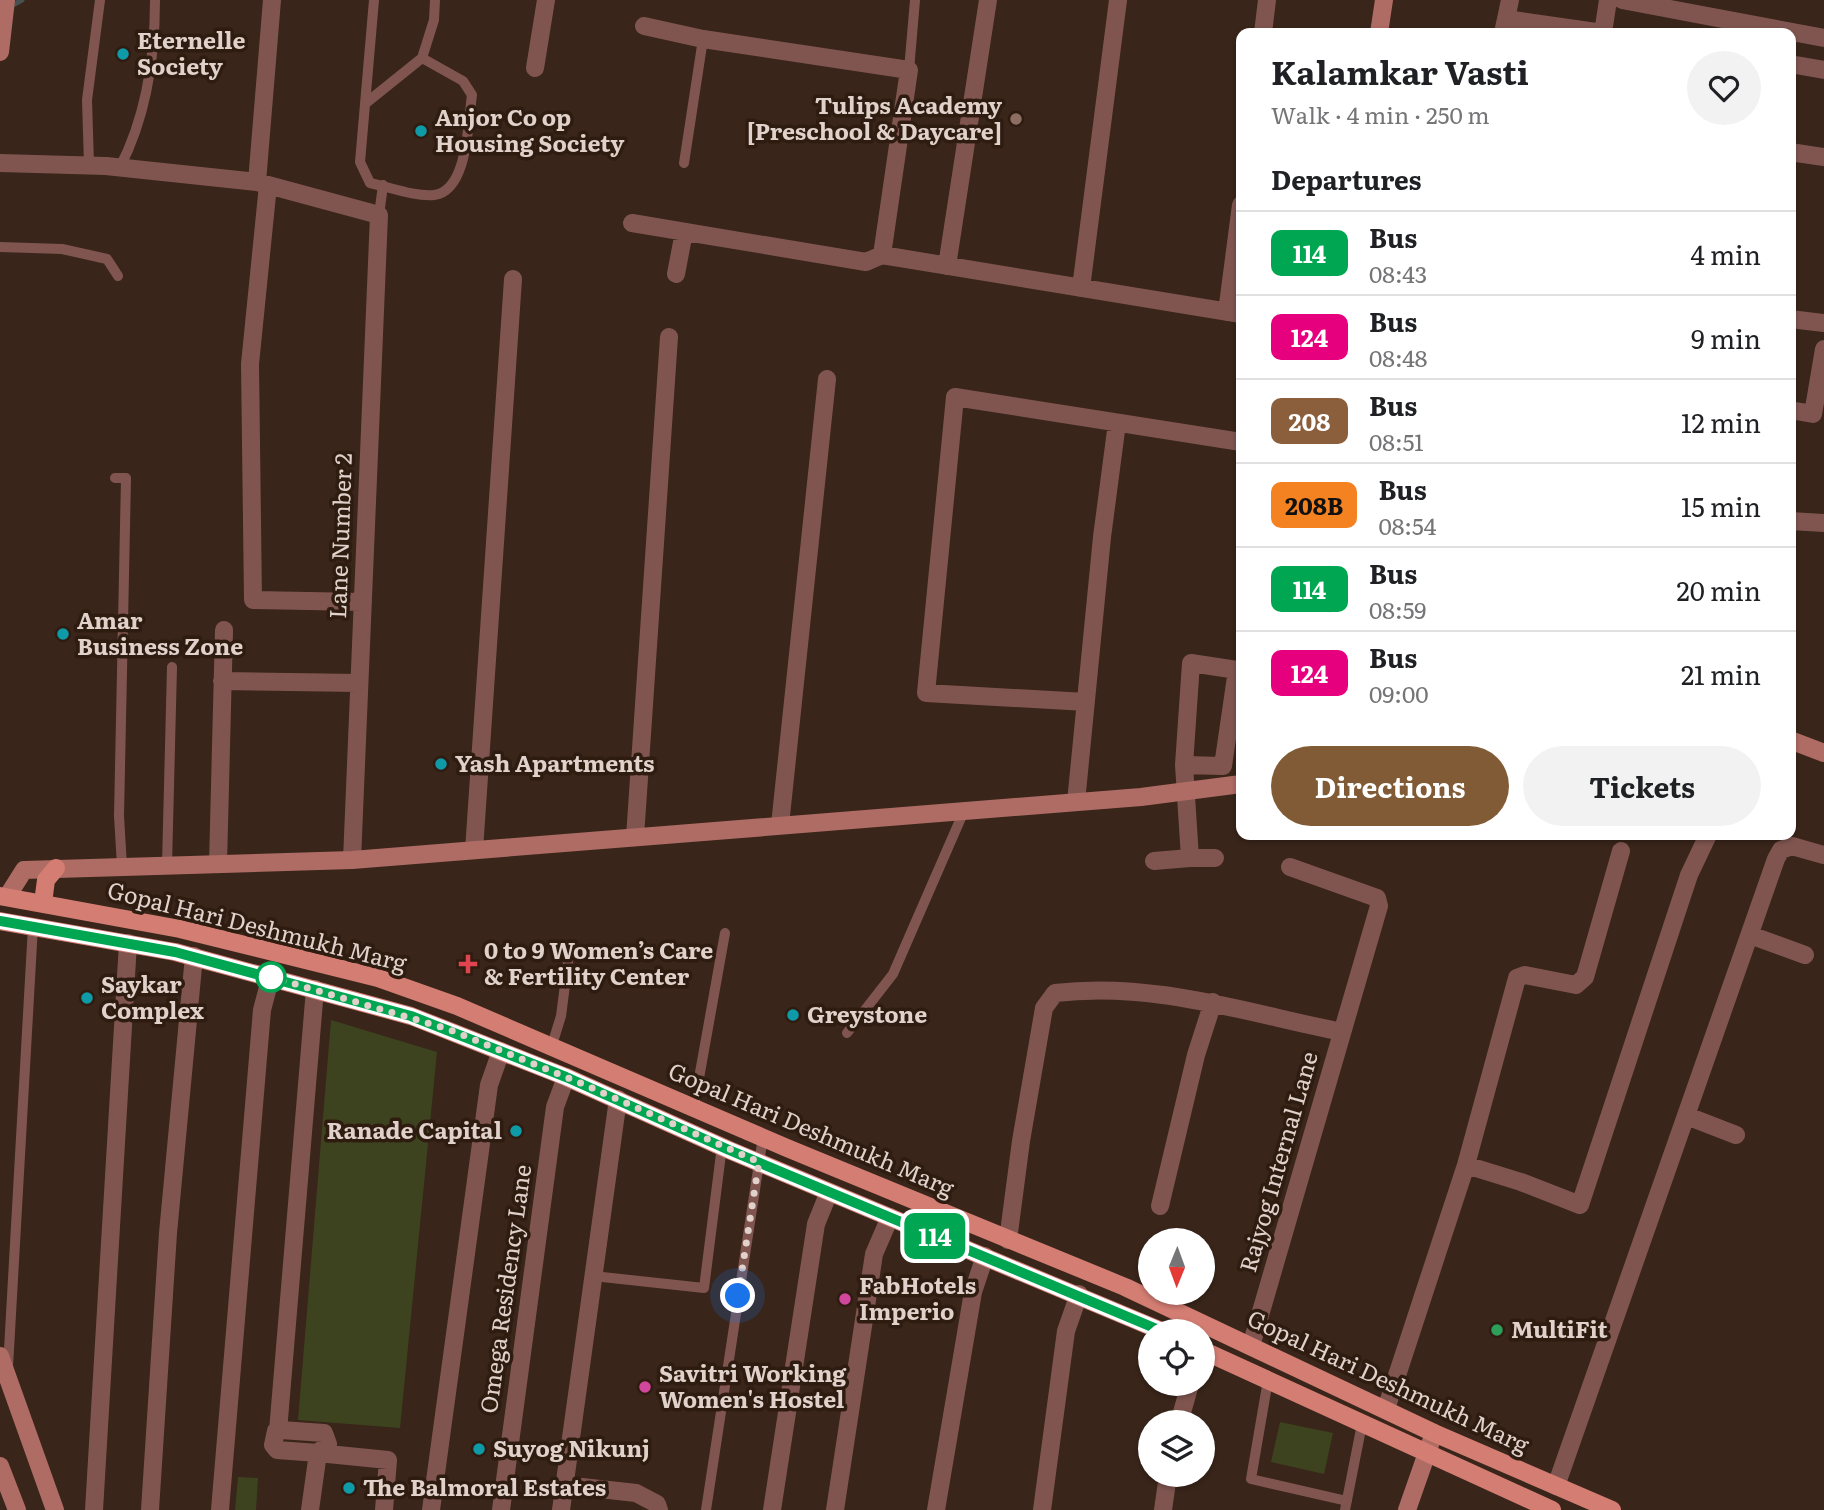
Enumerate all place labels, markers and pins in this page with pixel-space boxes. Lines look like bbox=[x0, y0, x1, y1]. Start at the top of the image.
place label: Eternelle Society bbox=[137, 22, 245, 82]
marker: Eternelle Society bbox=[115, 46, 131, 62]
place label: Tulips Academy [Preschool & Daycare] bbox=[747, 87, 1002, 147]
place label: Anjor Co op Housing Society bbox=[435, 99, 624, 159]
marker: Tulips Academy [Preschool & Daycare] bbox=[1008, 111, 1024, 127]
marker: Anjor Co op Housing Society bbox=[413, 123, 429, 139]
place label: Amar Business Zone bbox=[77, 602, 243, 662]
marker: Amar Business Zone bbox=[55, 626, 71, 642]
place label: Yash Apartments bbox=[455, 745, 655, 779]
marker: Yash Apartments bbox=[433, 756, 449, 772]
place label: 0 to 9 Women’s Care & Fertility Center bbox=[484, 932, 713, 992]
marker: 0 to 9 Women’s Care & Fertility Center bbox=[458, 954, 478, 974]
unlabelled marker bbox=[256, 962, 286, 992]
place label: Saykar Complex bbox=[101, 966, 204, 1026]
marker: Saykar Complex bbox=[79, 990, 95, 1006]
place label: Greystone bbox=[807, 996, 927, 1030]
marker: Greystone bbox=[785, 1007, 801, 1023]
place label: Ranade Capital bbox=[326, 1112, 502, 1146]
marker: Ranade Capital bbox=[508, 1123, 524, 1139]
place label: FabHotels Imperio bbox=[859, 1267, 976, 1327]
marker: FabHotels Imperio bbox=[837, 1291, 853, 1307]
place label: MultiFit bbox=[1511, 1311, 1608, 1345]
marker: MultiFit bbox=[1489, 1322, 1505, 1338]
place label: Savitri Working Women's Hostel bbox=[659, 1355, 847, 1415]
marker: Savitri Working Women's Hostel bbox=[637, 1379, 653, 1395]
place label: Suyog Nikunj bbox=[493, 1430, 650, 1464]
marker: Suyog Nikunj bbox=[471, 1441, 487, 1457]
place label: The Balmoral Estates bbox=[363, 1469, 606, 1503]
marker: The Balmoral Estates bbox=[341, 1480, 357, 1496]

